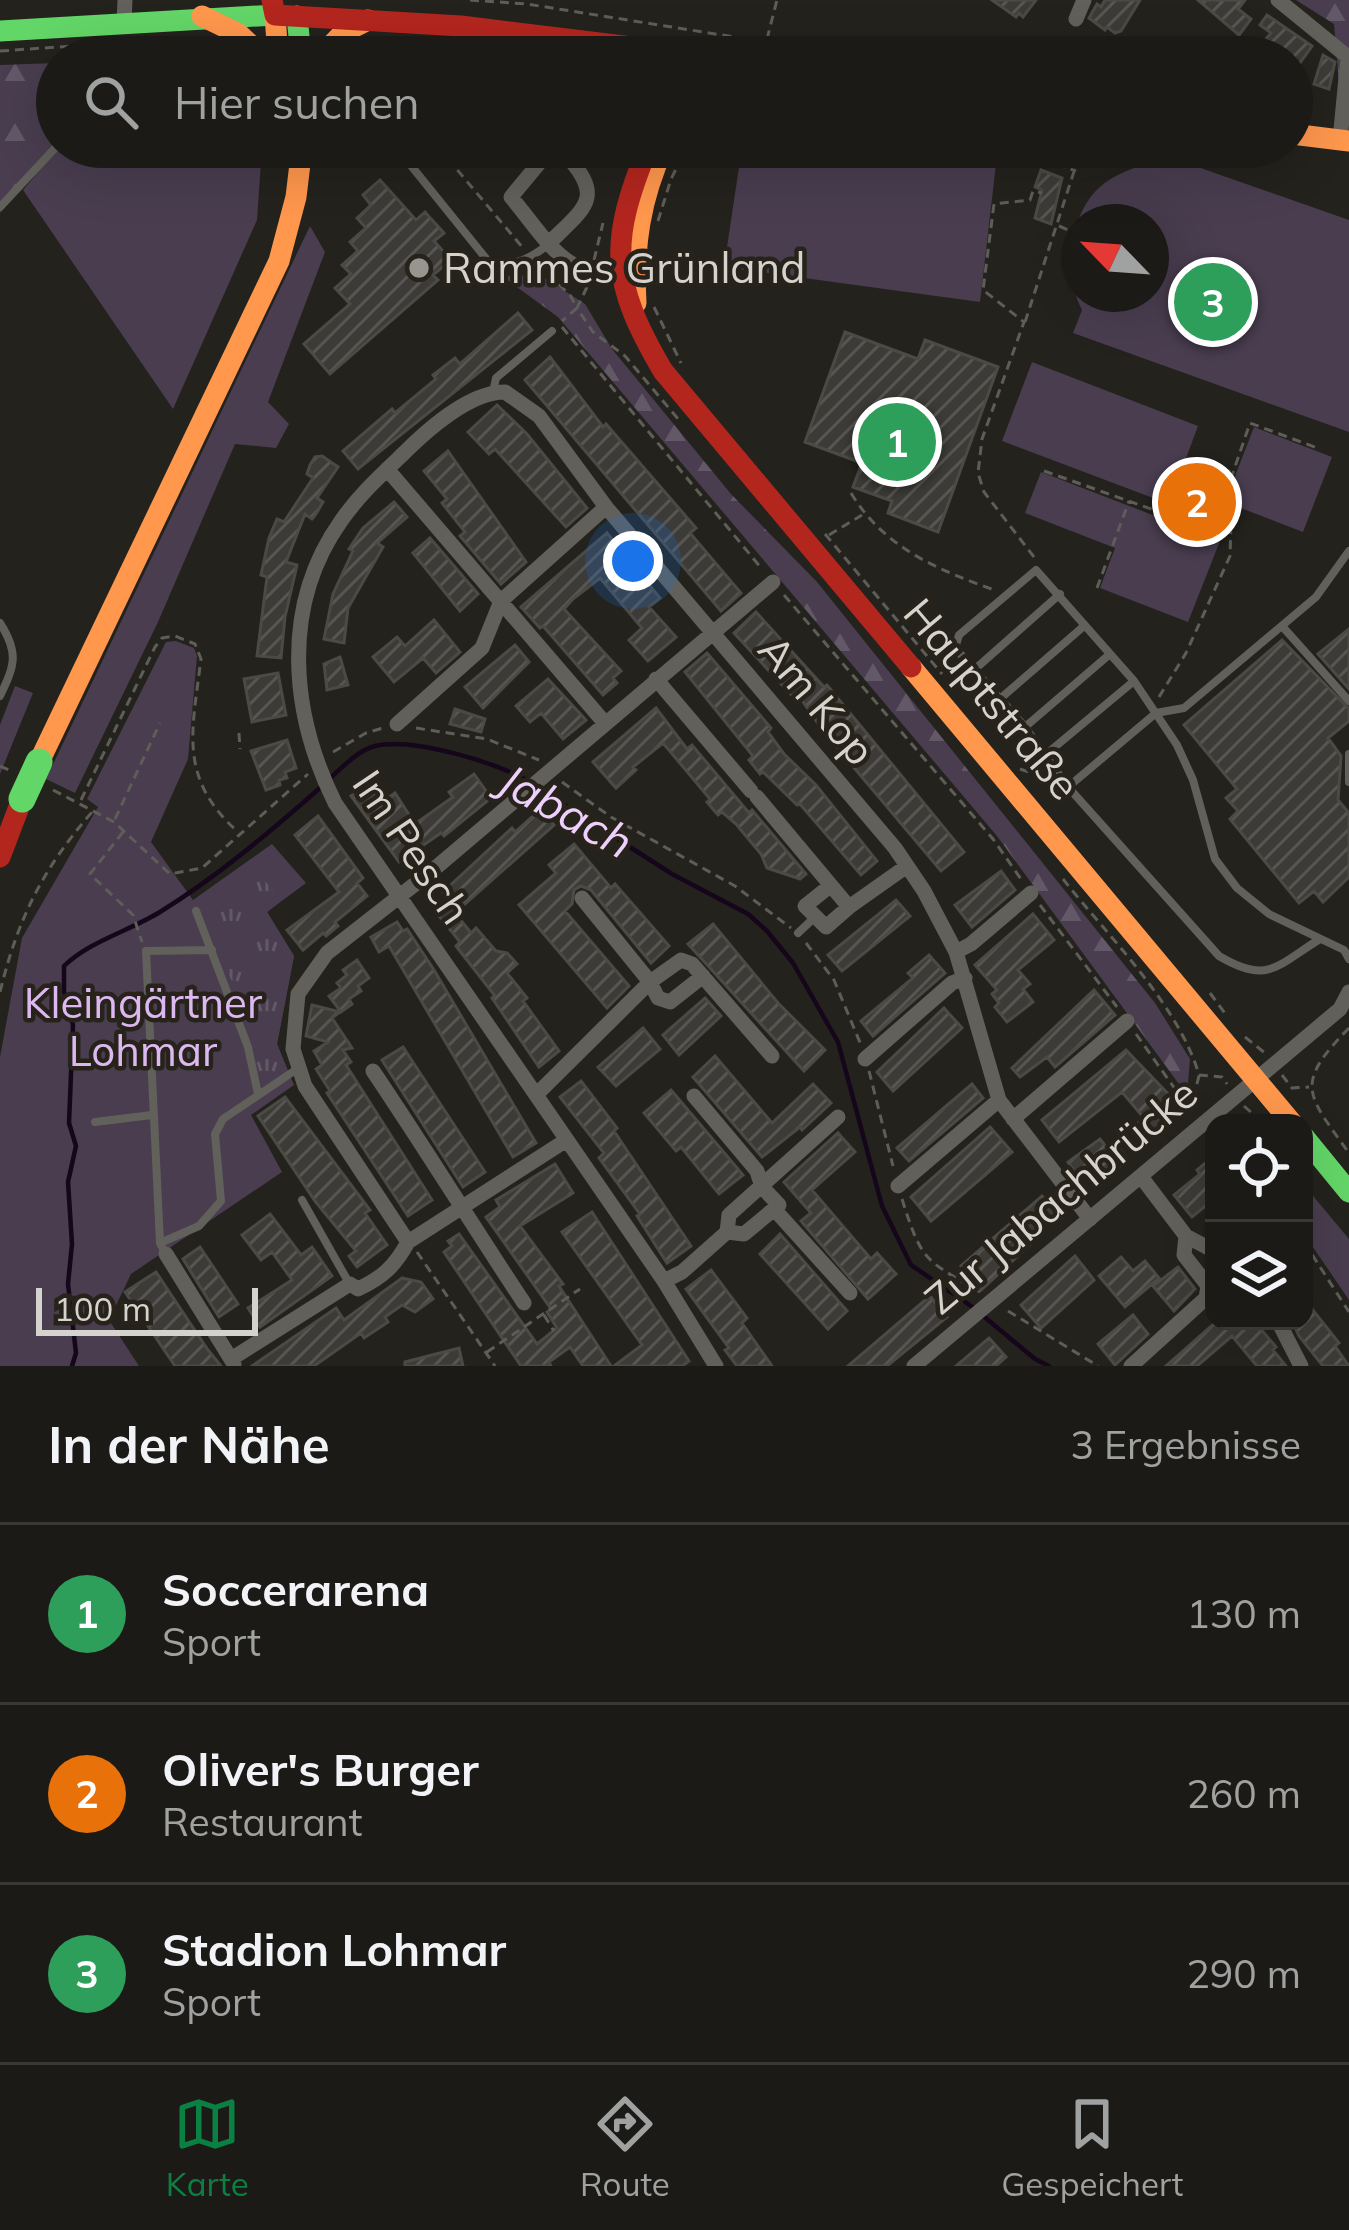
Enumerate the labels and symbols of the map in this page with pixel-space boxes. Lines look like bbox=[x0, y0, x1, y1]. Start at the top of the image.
north arrow bbox=[1061, 204, 1169, 312]
place label: Rammes Grünland bbox=[443, 241, 805, 294]
marker: Rammes Grünland bbox=[406, 255, 432, 281]
pin: 3 bbox=[1174, 257, 1252, 347]
pin: 1 bbox=[858, 397, 936, 487]
pin: 2 bbox=[1158, 457, 1236, 547]
your location bbox=[603, 531, 663, 591]
street label: Hauptstraße bbox=[893, 587, 1092, 810]
street label: Am Kop bbox=[748, 624, 887, 776]
water label: Jabach bbox=[486, 749, 643, 870]
street label: Im Pesch bbox=[342, 760, 483, 934]
park label: Kleingärtner Lohmar bbox=[24, 976, 263, 1077]
street label: Zur Jabachbrücke bbox=[914, 1066, 1208, 1325]
scale bar bbox=[36, 1282, 258, 1335]

